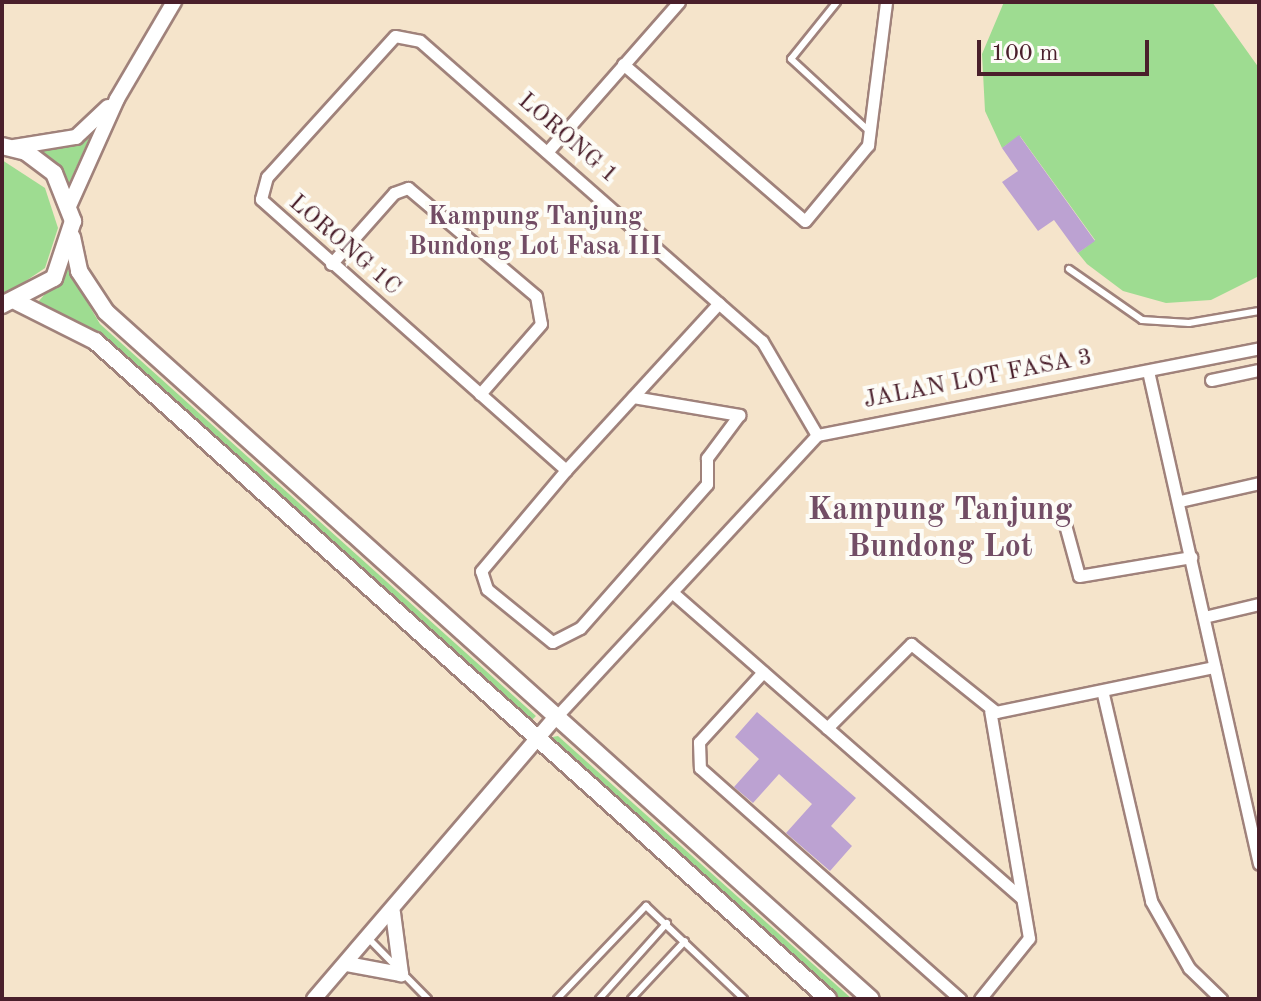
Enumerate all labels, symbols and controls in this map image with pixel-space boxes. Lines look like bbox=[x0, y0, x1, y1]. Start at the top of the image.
scale bar bbox=[981, 24, 1153, 74]
text: 100 m bbox=[991, 42, 1059, 66]
street label: LORONG 1 bbox=[511, 88, 623, 190]
street label: LORONG 1C bbox=[282, 189, 406, 303]
district label: Kampung Tanjung Bundong Lot Fasa III bbox=[408, 202, 662, 264]
street label: JALAN LOT FASA 3 bbox=[861, 344, 1095, 416]
district label: Kampung Tanjung Bundong Lot bbox=[808, 493, 1072, 568]

